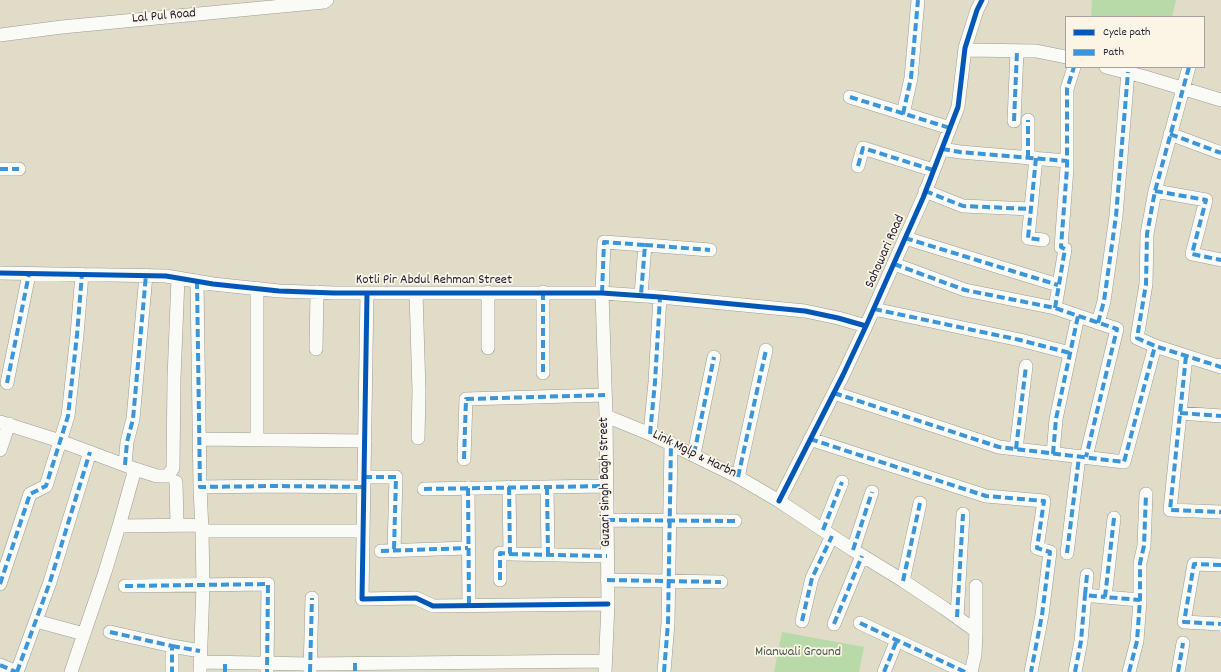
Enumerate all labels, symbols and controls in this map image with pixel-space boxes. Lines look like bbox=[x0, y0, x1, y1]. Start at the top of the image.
street label: Lal Pul Road bbox=[131, 6, 197, 28]
legend bbox=[1065, 16, 1205, 68]
text: Cycle path bbox=[1103, 24, 1151, 41]
text: Path bbox=[1103, 44, 1124, 61]
street label: Sahowari Road bbox=[862, 213, 910, 291]
street label: Kotli Pir Abdul Rehman Street bbox=[356, 273, 512, 289]
street label: Guzari Singh Bagh Street bbox=[596, 417, 616, 547]
street label: Link Mglp & Harbn bbox=[649, 427, 739, 483]
park label: Mianwali Ground bbox=[755, 645, 841, 661]

